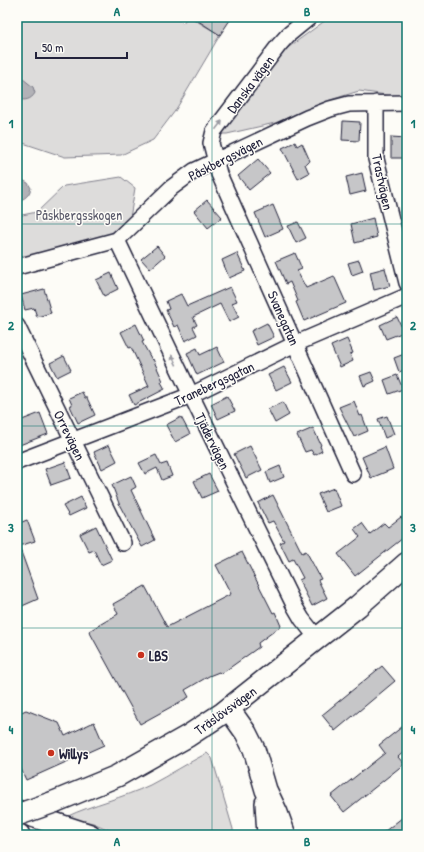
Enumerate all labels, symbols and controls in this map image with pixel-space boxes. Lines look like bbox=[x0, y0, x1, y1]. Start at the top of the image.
text: A bbox=[114, 2, 121, 20]
text: B bbox=[304, 2, 311, 20]
scale bar bbox=[36, 34, 127, 60]
text: 50 m bbox=[42, 39, 63, 56]
street label: Danska vägen bbox=[222, 51, 279, 117]
text: 1 bbox=[9, 114, 14, 132]
text: 1 bbox=[411, 114, 416, 132]
one-way arrow bbox=[214, 119, 223, 130]
street label: Påskbergsvägen bbox=[185, 131, 266, 186]
street label: Trastvägen bbox=[367, 152, 398, 212]
park label: Påskbergsskogen bbox=[36, 205, 122, 225]
street label: Svanegatan bbox=[263, 288, 304, 349]
text: 2 bbox=[8, 316, 15, 334]
text: 2 bbox=[410, 316, 417, 334]
one-way arrow bbox=[171, 355, 177, 366]
street label: Tranebergsgatan bbox=[171, 356, 257, 411]
street label: Orrevägen bbox=[49, 407, 90, 464]
street label: Tjädervägen bbox=[190, 409, 235, 473]
text: 3 bbox=[8, 518, 14, 536]
text: 3 bbox=[410, 518, 416, 536]
place label: LBS bbox=[149, 646, 168, 665]
marker: LBS bbox=[136, 650, 146, 660]
street label: Träslövsvägen bbox=[190, 681, 260, 740]
text: 4 bbox=[9, 720, 14, 738]
text: 4 bbox=[411, 720, 416, 738]
place label: Willys bbox=[59, 744, 89, 765]
marker: Willys bbox=[46, 748, 56, 758]
text: A bbox=[114, 832, 121, 850]
text: B bbox=[304, 832, 311, 850]

